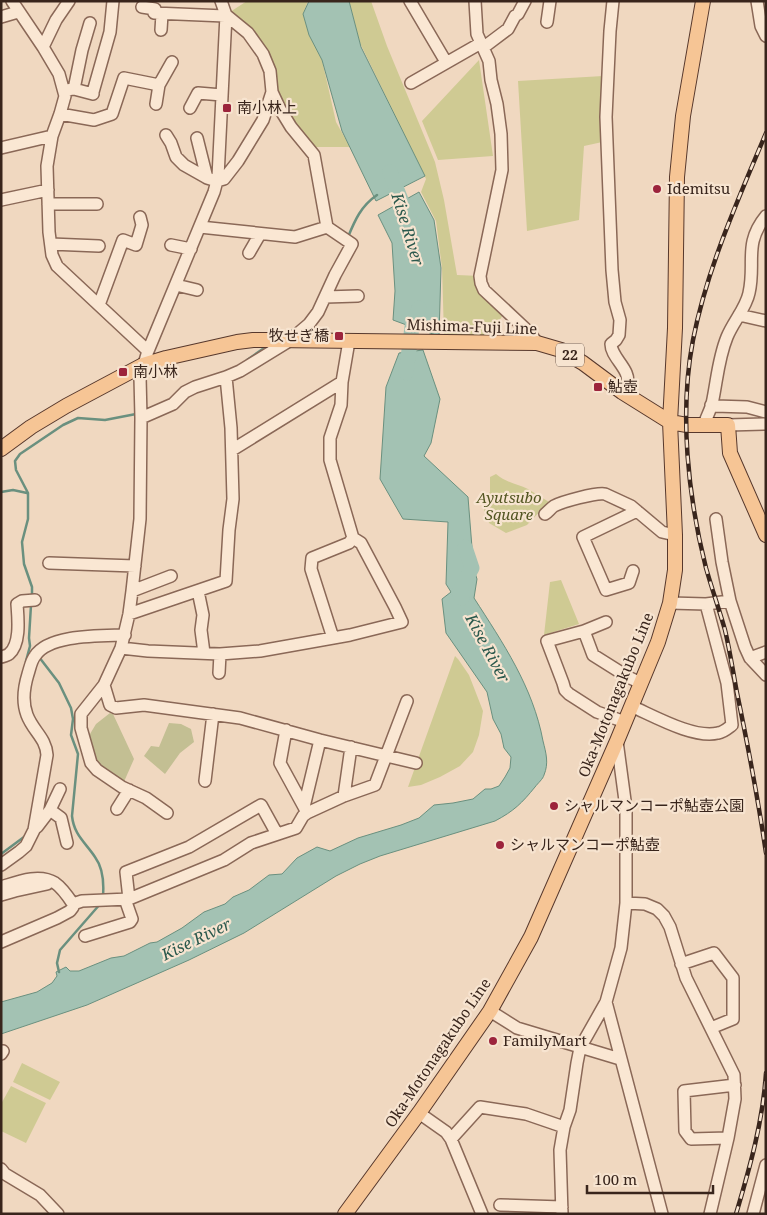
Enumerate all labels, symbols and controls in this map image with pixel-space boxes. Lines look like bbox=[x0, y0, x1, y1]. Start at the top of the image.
place label: 南小林上 bbox=[237, 97, 297, 117]
marker: 南小林上 bbox=[221, 102, 233, 114]
place label: Idemitsu bbox=[667, 178, 731, 198]
marker: Idemitsu bbox=[651, 183, 663, 195]
water label: Kise River bbox=[386, 189, 430, 269]
street label: Mishima-Fuji Line bbox=[406, 314, 538, 338]
place label: 牧せぎ橋 bbox=[269, 325, 329, 345]
marker: 牧せぎ橋 bbox=[333, 330, 345, 342]
road number: 22 bbox=[556, 344, 584, 366]
place label: 南小林 bbox=[133, 361, 178, 381]
marker: 南小林 bbox=[117, 366, 129, 378]
place label: 鮎壺 bbox=[608, 376, 638, 396]
marker: 鮎壺 bbox=[592, 381, 604, 393]
park label: Ayutsubo Square bbox=[475, 487, 542, 524]
water label: Kise River bbox=[460, 609, 516, 687]
street label: Oka-Motonagakubo Line bbox=[573, 609, 657, 780]
place label: シャルマンコーポ鮎壺公園 bbox=[564, 795, 744, 815]
marker: シャルマンコーポ鮎壺公園 bbox=[548, 800, 560, 812]
place label: シャルマンコーポ鮎壺 bbox=[510, 834, 660, 854]
marker: シャルマンコーポ鮎壺 bbox=[494, 839, 506, 851]
water label: Kise River bbox=[157, 912, 235, 966]
street label: Oka-Motonagakubo Line bbox=[380, 974, 495, 1131]
place label: FamilyMart bbox=[503, 1030, 587, 1050]
marker: FamilyMart bbox=[487, 1035, 499, 1047]
scale bar bbox=[587, 1162, 713, 1194]
text: 100 m bbox=[594, 1169, 637, 1189]

